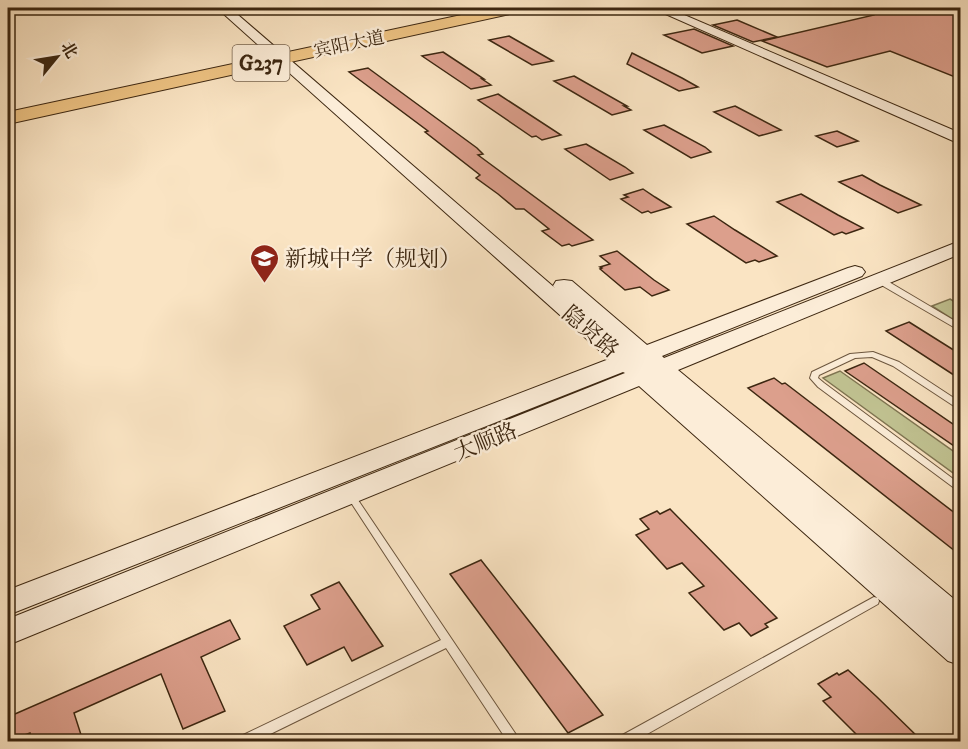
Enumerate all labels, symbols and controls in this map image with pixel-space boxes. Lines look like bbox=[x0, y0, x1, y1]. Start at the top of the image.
north arrow bbox=[27, 27, 87, 87]
street label: 宾阳大道 bbox=[312, 27, 387, 63]
text: 北 bbox=[56, 38, 82, 62]
road number: G237 bbox=[232, 45, 290, 81]
school or university icon: 新城中学（规划） bbox=[248, 242, 280, 284]
place label: 新城中学（规划） bbox=[285, 246, 461, 273]
street label: 隐贤路 bbox=[556, 300, 624, 364]
street label: 大顺路 bbox=[450, 418, 521, 467]

